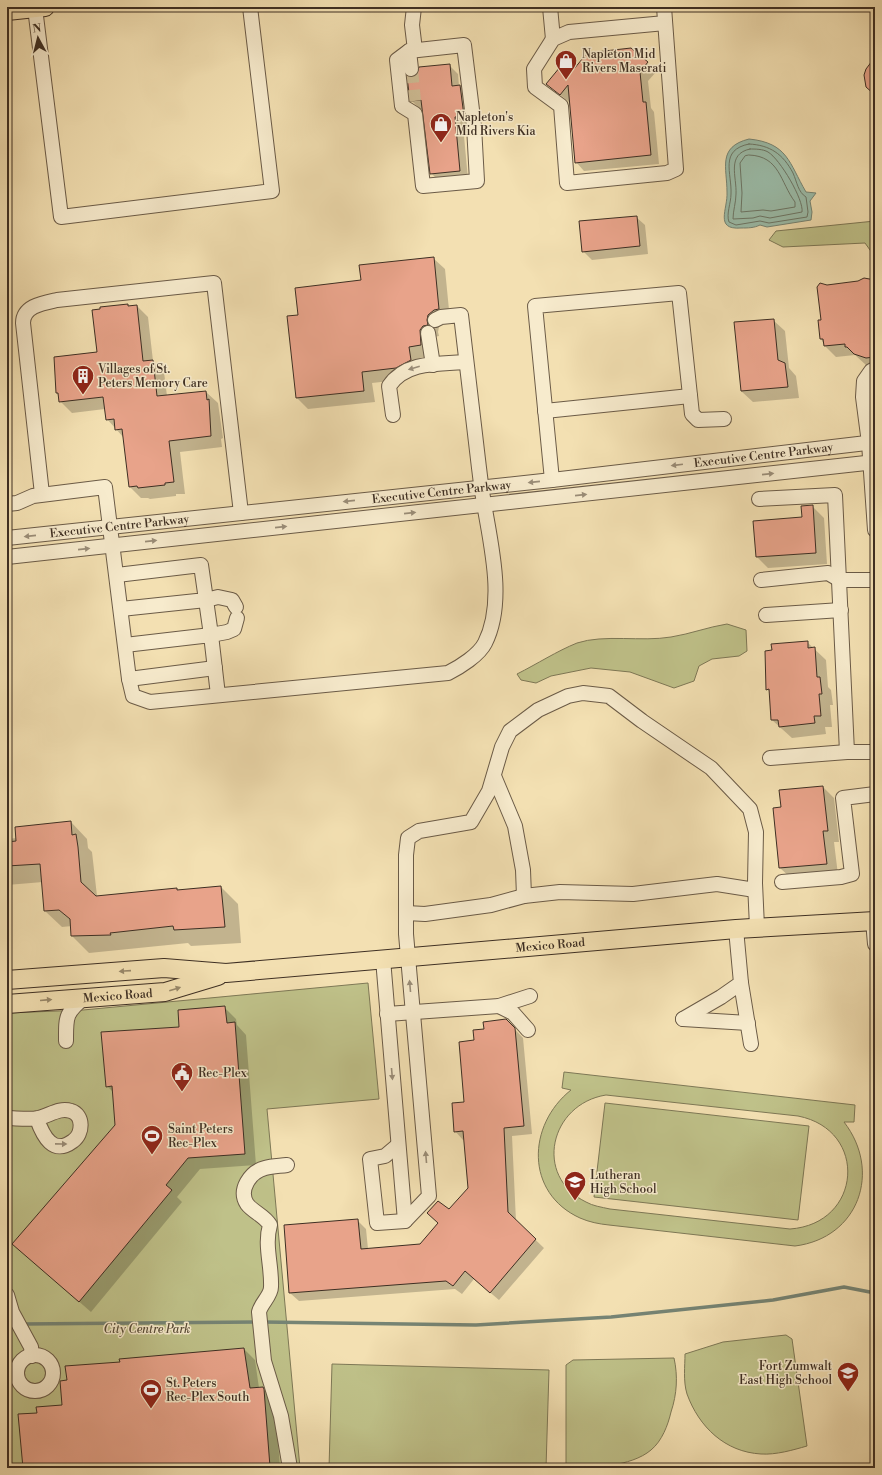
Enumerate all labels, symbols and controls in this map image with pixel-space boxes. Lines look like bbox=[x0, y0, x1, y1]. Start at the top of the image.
north arrow bbox=[18, 18, 58, 58]
text: N bbox=[32, 22, 42, 37]
place label: Napleton Mid Rivers Maserati bbox=[582, 47, 666, 76]
shop icon: Napleton Mid Rivers Maserati bbox=[553, 48, 579, 81]
place label: Napleton's Mid Rivers Kia bbox=[456, 110, 537, 139]
shop icon: Napleton's Mid Rivers Kia bbox=[428, 111, 454, 144]
place label: Villages of St. Peters Memory Care bbox=[97, 362, 208, 391]
building icon: Villages of St. Peters Memory Care bbox=[70, 363, 96, 396]
one-way arrow bbox=[408, 365, 420, 371]
street label: Executive Centre Parkway bbox=[693, 439, 834, 471]
one-way arrow bbox=[671, 462, 683, 468]
one-way arrow bbox=[762, 471, 774, 477]
street label: Executive Centre Parkway bbox=[371, 477, 512, 507]
one-way arrow bbox=[528, 479, 540, 485]
one-way arrow bbox=[575, 491, 587, 498]
one-way arrow bbox=[343, 498, 355, 505]
one-way arrow bbox=[404, 510, 416, 517]
street label: Executive Centre Parkway bbox=[49, 511, 190, 541]
one-way arrow bbox=[275, 524, 287, 531]
one-way arrow bbox=[24, 532, 36, 539]
one-way arrow bbox=[145, 538, 157, 545]
one-way arrow bbox=[78, 545, 90, 552]
street label: Mexico Road bbox=[515, 935, 586, 956]
one-way arrow bbox=[119, 967, 131, 974]
one-way arrow bbox=[407, 980, 414, 992]
street label: Mexico Road bbox=[82, 985, 153, 1006]
one-way arrow bbox=[169, 986, 181, 992]
one-way arrow bbox=[40, 997, 52, 1004]
public building icon: Rec-Plex bbox=[169, 1060, 195, 1093]
place label: Rec-Plex bbox=[198, 1066, 248, 1081]
one-way arrow bbox=[389, 1068, 396, 1080]
place label: Saint Peters Rec-Plex bbox=[168, 1122, 233, 1151]
sports icon: Saint Peters Rec-Plex bbox=[139, 1123, 165, 1156]
one-way arrow bbox=[54, 1141, 67, 1147]
one-way arrow bbox=[422, 1151, 429, 1163]
place label: Lutheran High School bbox=[590, 1168, 657, 1197]
school or university icon: Lutheran High School bbox=[562, 1169, 588, 1202]
park label: City Centre Park bbox=[104, 1322, 190, 1337]
place label: Fort Zumwalt East High School bbox=[739, 1359, 833, 1388]
school or university icon: Fort Zumwalt East High School bbox=[835, 1360, 861, 1393]
place label: St. Peters Rec-Plex South bbox=[166, 1376, 249, 1405]
sports icon: St. Peters Rec-Plex South bbox=[138, 1377, 164, 1410]

